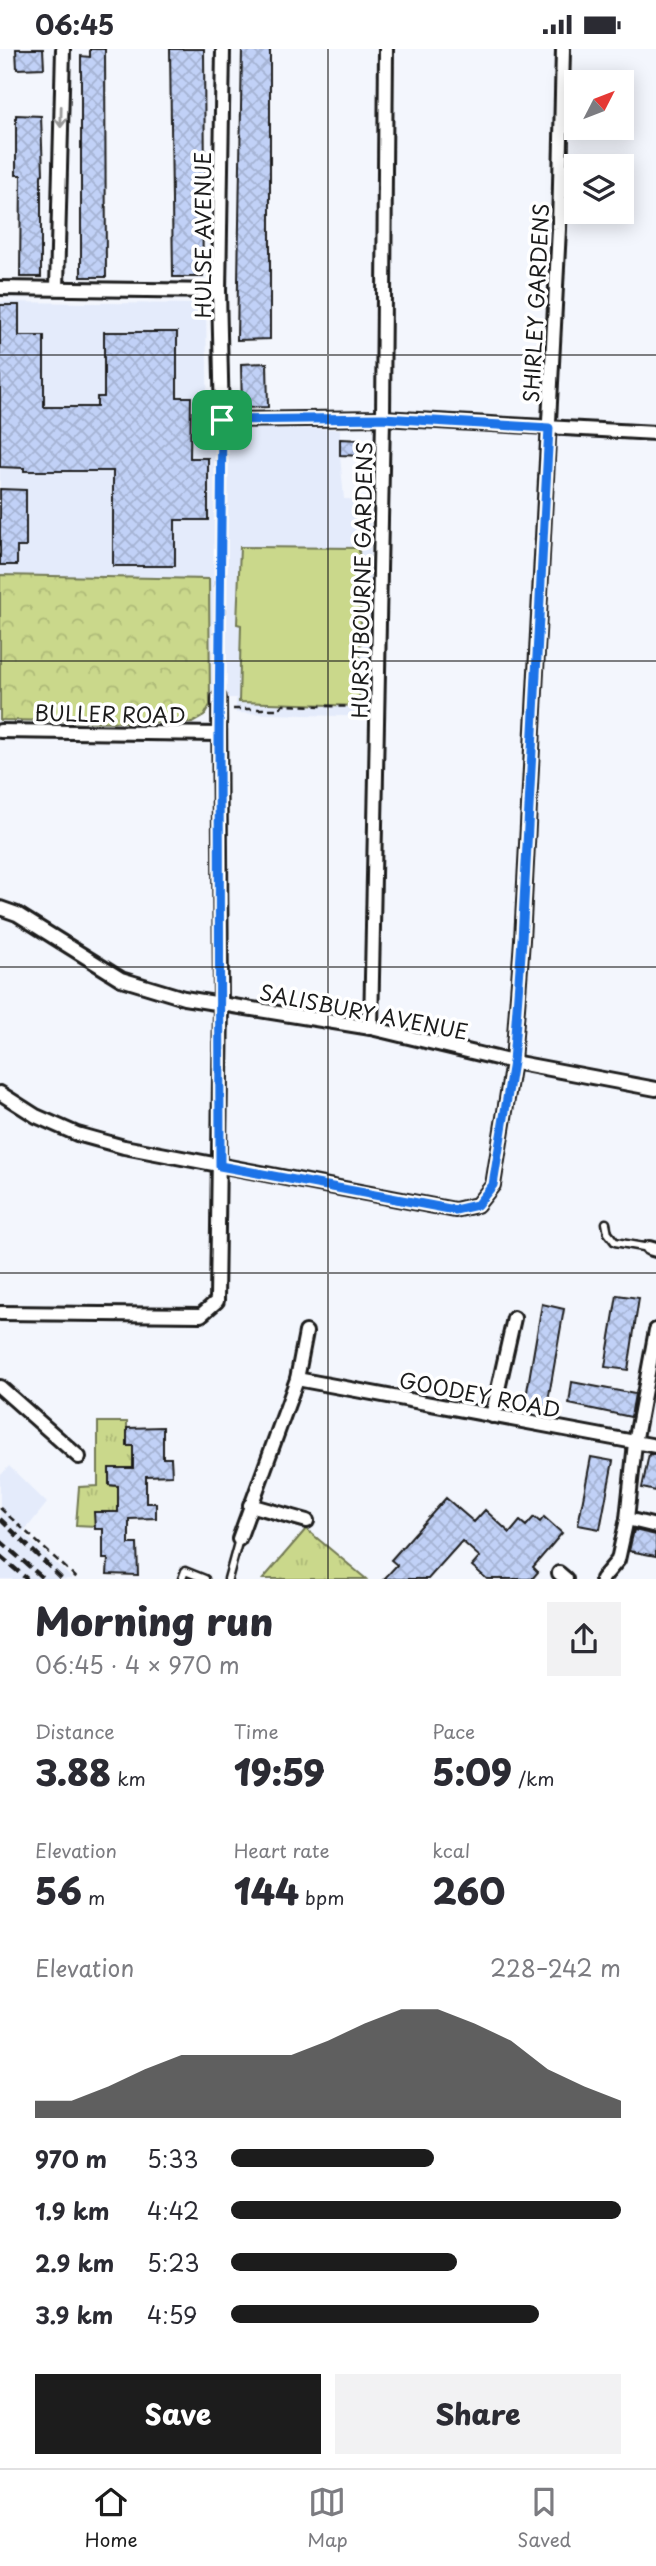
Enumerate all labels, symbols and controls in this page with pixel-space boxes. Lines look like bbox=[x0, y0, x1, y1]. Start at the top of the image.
text: 06:45 bbox=[35, 5, 114, 44]
north arrow bbox=[564, 70, 634, 140]
map controls bbox=[564, 70, 634, 224]
one-way arrow bbox=[54, 105, 68, 128]
street label: HULSE AVENUE bbox=[186, 152, 218, 318]
button: layers bbox=[564, 154, 634, 224]
street label: SHIRLEY GARDENS bbox=[514, 203, 556, 403]
pin bbox=[192, 390, 252, 450]
icon: arrive bbox=[203, 401, 241, 439]
street label: HURSTBOURNE GARDENS bbox=[343, 441, 379, 719]
street label: BULLER ROAD bbox=[34, 696, 186, 730]
street label: SALISBURY AVENUE bbox=[257, 975, 471, 1047]
street label: GOODEY ROAD bbox=[397, 1363, 563, 1425]
text: Morning run bbox=[35, 1592, 273, 1649]
button: share bbox=[547, 1602, 621, 1676]
text: 06:45 · 4 × 970 m bbox=[35, 1647, 240, 1682]
text: Distance bbox=[35, 1717, 115, 1745]
text: Time bbox=[234, 1717, 279, 1745]
text: Pace bbox=[432, 1717, 475, 1745]
text: 3.88 bbox=[35, 1745, 111, 1798]
text: 19:59 bbox=[234, 1745, 325, 1798]
text: 5:09 bbox=[432, 1745, 512, 1798]
text: km bbox=[111, 1764, 146, 1792]
text: /km bbox=[512, 1764, 555, 1792]
text: Elevation bbox=[35, 1836, 117, 1864]
text: Heart rate bbox=[234, 1836, 330, 1864]
text: kcal bbox=[432, 1836, 470, 1864]
text: 56 bbox=[35, 1864, 82, 1917]
text: 144 bbox=[234, 1864, 299, 1917]
text: 260 bbox=[432, 1864, 505, 1917]
text: m bbox=[82, 1883, 105, 1911]
text: bpm bbox=[299, 1883, 345, 1911]
text: Elevation bbox=[35, 1950, 134, 1985]
text: 228–242 m bbox=[490, 1950, 621, 1985]
text: 970 m bbox=[35, 2141, 107, 2176]
text: 5:33 bbox=[147, 2141, 199, 2176]
text: 1.9 km bbox=[35, 2193, 109, 2228]
text: 4:42 bbox=[147, 2193, 199, 2228]
text: 2.9 km bbox=[35, 2245, 114, 2280]
text: 5:23 bbox=[147, 2245, 200, 2280]
text: 3.9 km bbox=[35, 2297, 113, 2332]
text: 4:59 bbox=[147, 2297, 197, 2332]
button: Save bbox=[35, 2374, 321, 2454]
button: Share bbox=[335, 2374, 621, 2454]
tab: Home bbox=[85, 2483, 138, 2553]
tab: Map bbox=[307, 2483, 348, 2553]
tab: Saved bbox=[517, 2483, 571, 2553]

